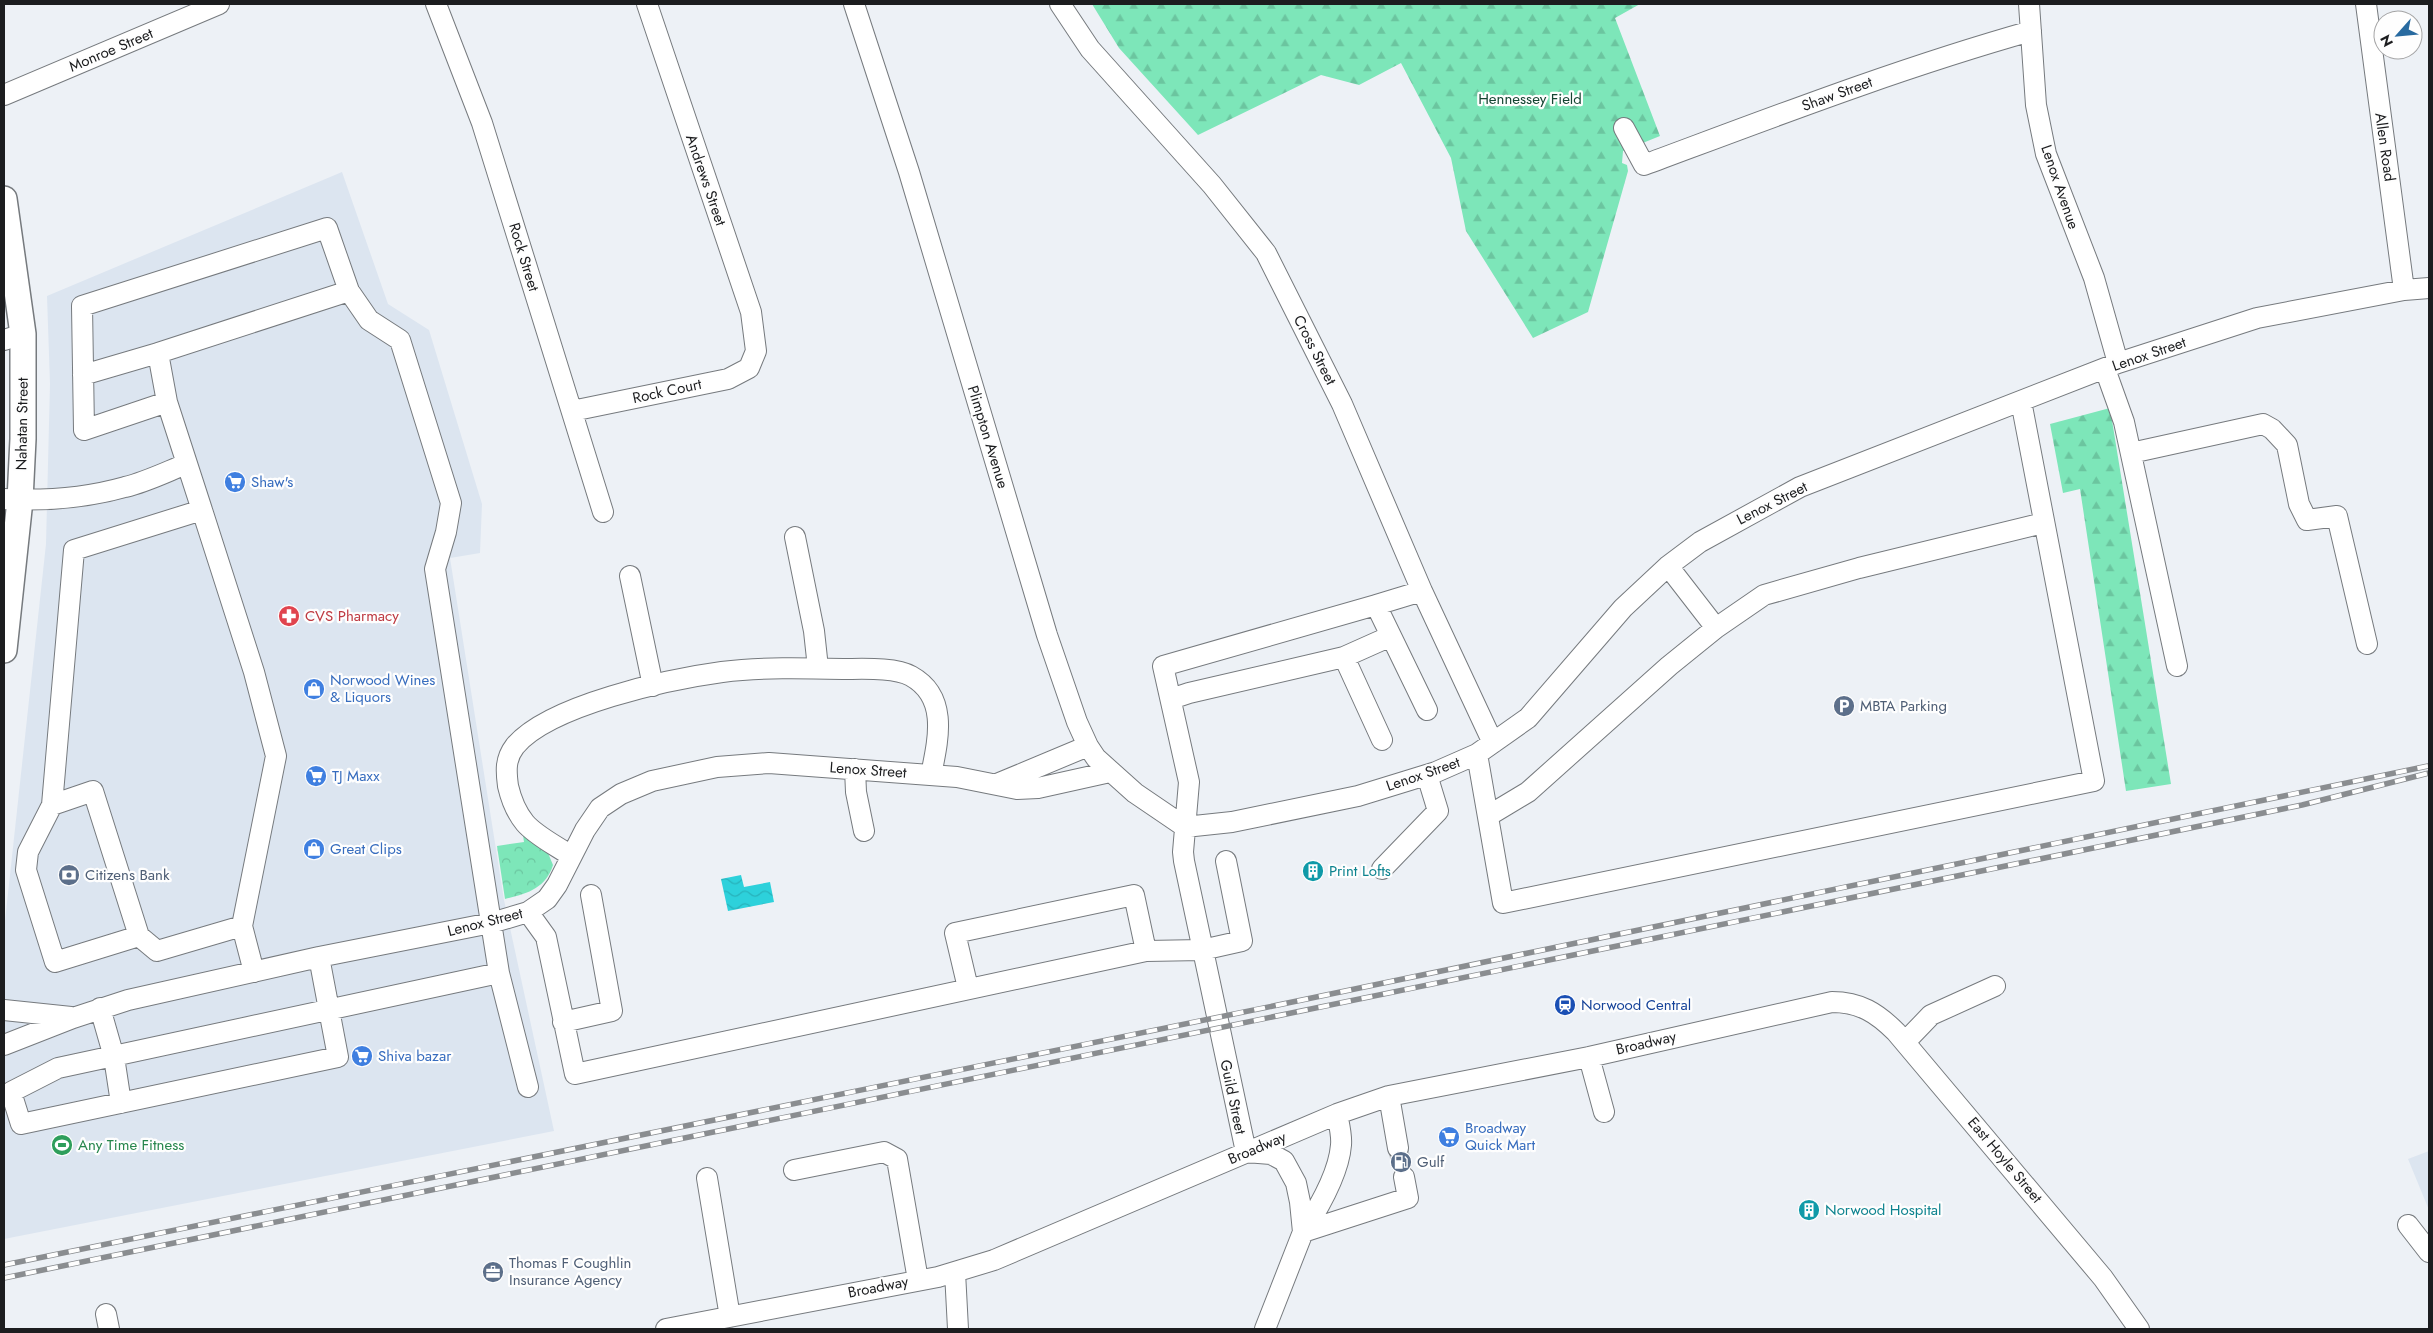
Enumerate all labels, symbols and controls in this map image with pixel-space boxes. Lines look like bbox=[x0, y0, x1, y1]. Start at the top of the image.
north arrow bbox=[2373, 10, 2423, 60]
street label: Monroe Street bbox=[66, 22, 157, 78]
text: N bbox=[2375, 31, 2398, 50]
street label: Shaw Street bbox=[1799, 71, 1876, 117]
park label: Hennessey Field bbox=[1478, 88, 1582, 110]
street label: Allen Road bbox=[2369, 111, 2401, 183]
street label: Andrews Street bbox=[680, 131, 732, 229]
street label: Lenox Avenue bbox=[2035, 142, 2085, 232]
street label: Rock Street bbox=[503, 220, 545, 294]
street label: Cross Street bbox=[1288, 311, 1342, 389]
street label: Lenox Street bbox=[2109, 331, 2189, 377]
street label: Rock Court bbox=[631, 373, 704, 409]
street label: Nahatan Street bbox=[10, 377, 34, 471]
street label: Plimpton Avenue bbox=[962, 383, 1014, 491]
supermarket icon: Shaw's bbox=[223, 470, 247, 494]
place label: Shaw's bbox=[251, 471, 293, 493]
street label: Lenox Street bbox=[1733, 476, 1812, 530]
pharmacy icon: CVS Pharmacy bbox=[277, 604, 301, 628]
place label: CVS Pharmacy bbox=[305, 605, 399, 627]
place label: Norwood Wines & Liquors bbox=[330, 669, 435, 708]
shop icon: Norwood Wines & Liquors bbox=[302, 677, 326, 701]
parking icon: MBTA Parking bbox=[1832, 694, 1856, 718]
place label: MBTA Parking bbox=[1860, 695, 1947, 717]
street label: Lenox Street bbox=[1383, 751, 1463, 797]
street label: Lenox Street bbox=[829, 756, 908, 784]
supermarket icon: TJ Maxx bbox=[304, 764, 328, 788]
place label: TJ Maxx bbox=[332, 765, 380, 787]
shop icon: Great Clips bbox=[302, 837, 326, 861]
place label: Great Clips bbox=[330, 838, 402, 860]
building icon: Print Lofts bbox=[1301, 859, 1325, 883]
place label: Print Lofts bbox=[1329, 860, 1391, 882]
bank icon: Citizens Bank bbox=[57, 863, 81, 887]
place label: Citizens Bank bbox=[85, 864, 170, 886]
street label: Lenox Street bbox=[445, 902, 525, 942]
station icon: Norwood Central bbox=[1553, 993, 1577, 1017]
place label: Norwood Central bbox=[1581, 994, 1691, 1016]
street label: Broadway bbox=[1614, 1025, 1679, 1061]
supermarket icon: Shiva bazar bbox=[350, 1044, 374, 1068]
place label: Shiva bazar bbox=[378, 1045, 452, 1067]
street label: Guild Street bbox=[1214, 1058, 1252, 1137]
street label: East Hoyle Street bbox=[1962, 1112, 2048, 1208]
place label: Broadway Quick Mart bbox=[1465, 1117, 1535, 1156]
supermarket icon: Broadway Quick Mart bbox=[1437, 1125, 1461, 1149]
street label: Broadway bbox=[1225, 1126, 1290, 1170]
sports icon: Any Time Fitness bbox=[50, 1133, 74, 1157]
place label: Any Time Fitness bbox=[78, 1134, 184, 1156]
fuel station icon: Gulf bbox=[1389, 1150, 1413, 1174]
place label: Gulf bbox=[1417, 1151, 1445, 1173]
building icon: Norwood Hospital bbox=[1797, 1198, 1821, 1222]
place label: Norwood Hospital bbox=[1825, 1199, 1942, 1221]
place label: Thomas F Coughlin Insurance Agency bbox=[509, 1252, 632, 1291]
office icon: Thomas F Coughlin Insurance Agency bbox=[481, 1260, 505, 1284]
street label: Broadway bbox=[846, 1270, 911, 1304]

